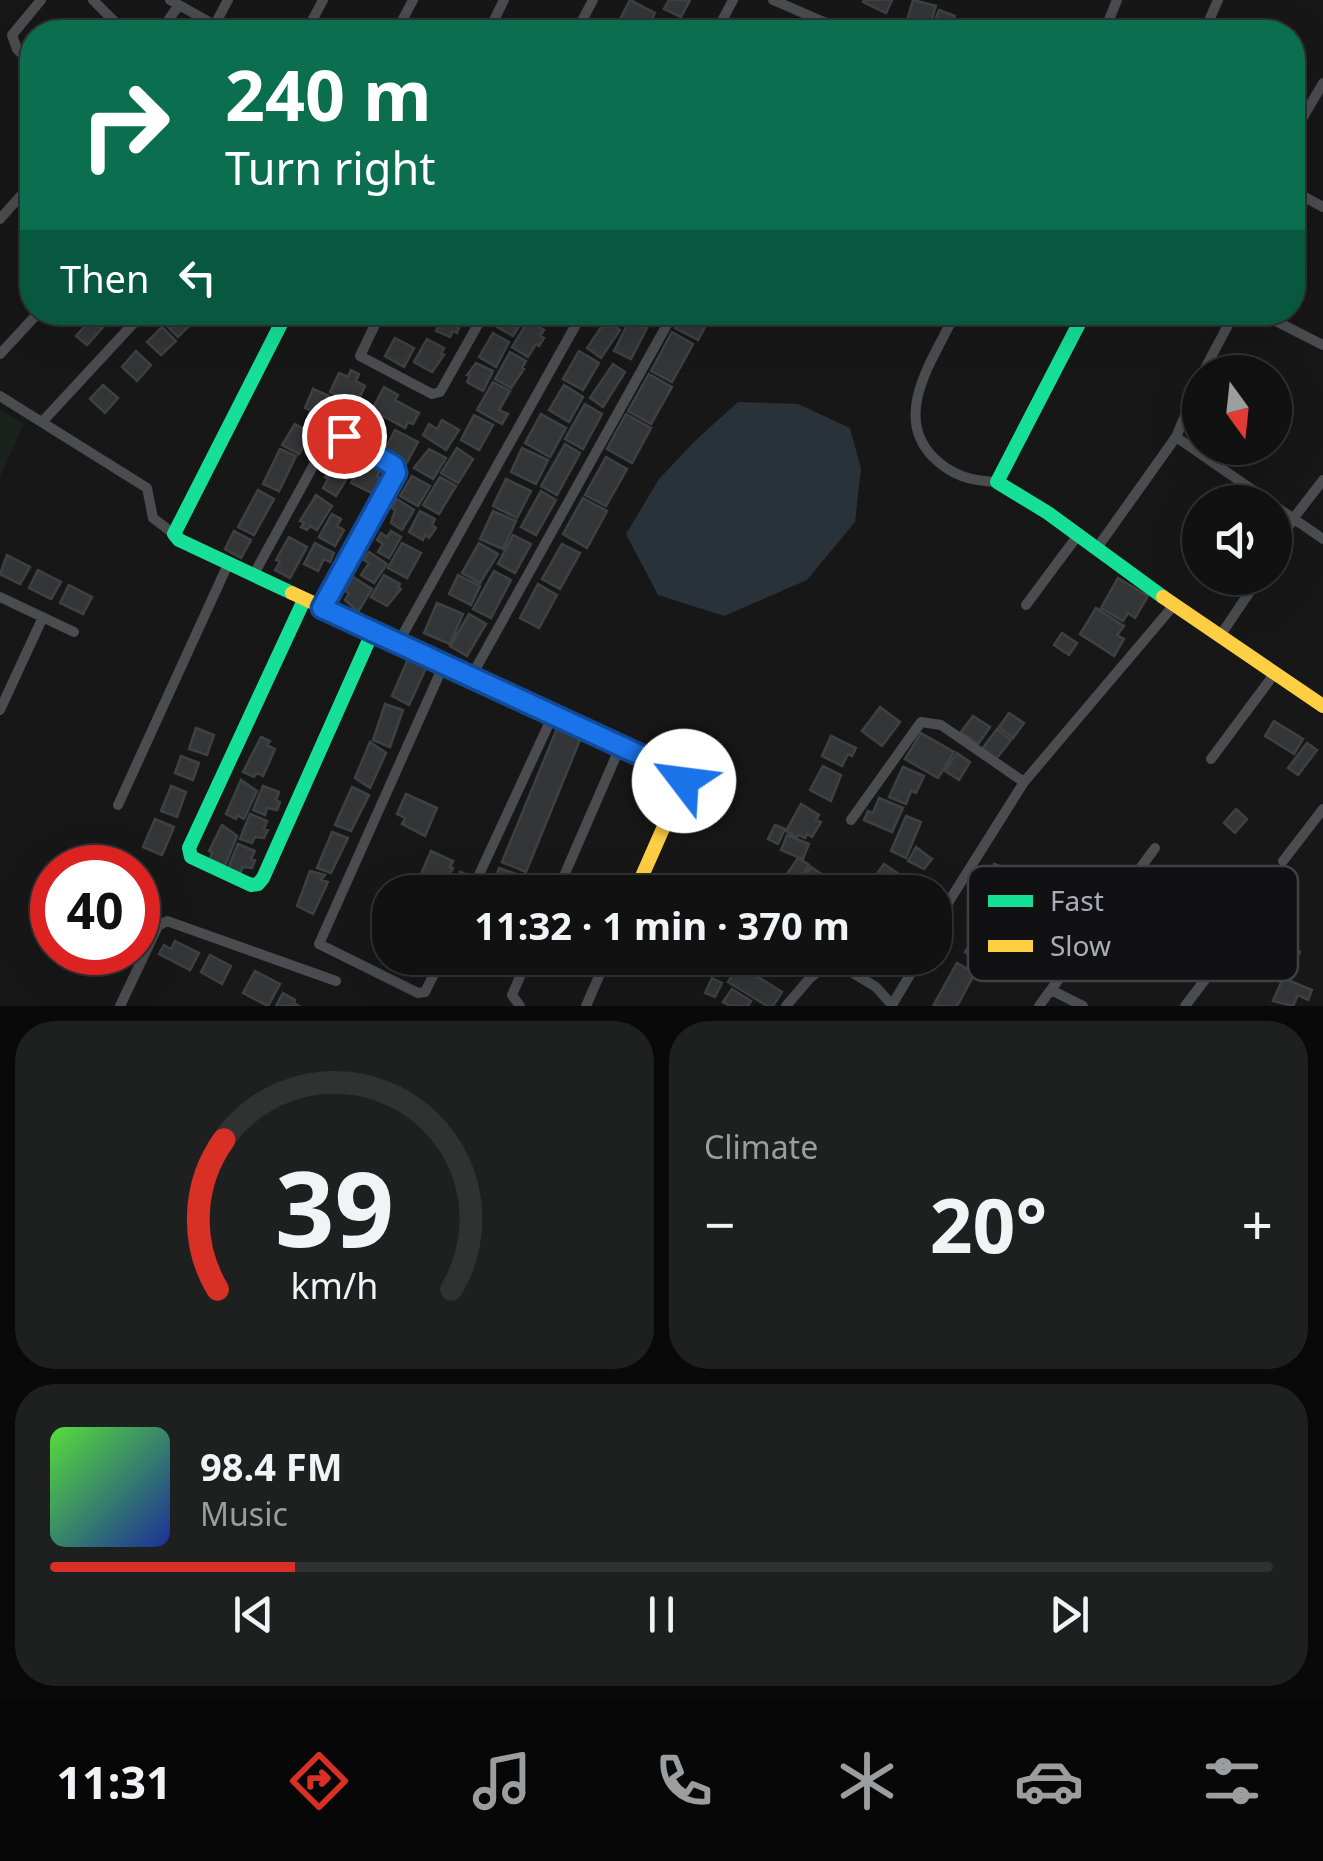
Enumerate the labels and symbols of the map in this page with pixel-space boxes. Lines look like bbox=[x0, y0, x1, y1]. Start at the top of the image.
north arrow bbox=[1182, 355, 1292, 465]
pin bbox=[302, 394, 387, 479]
position arrow bbox=[632, 729, 736, 833]
speed limit sign: 40 bbox=[30, 845, 160, 975]
legend bbox=[968, 866, 1298, 981]
text: Fast bbox=[1050, 881, 1104, 919]
text: Slow bbox=[1050, 926, 1111, 964]

